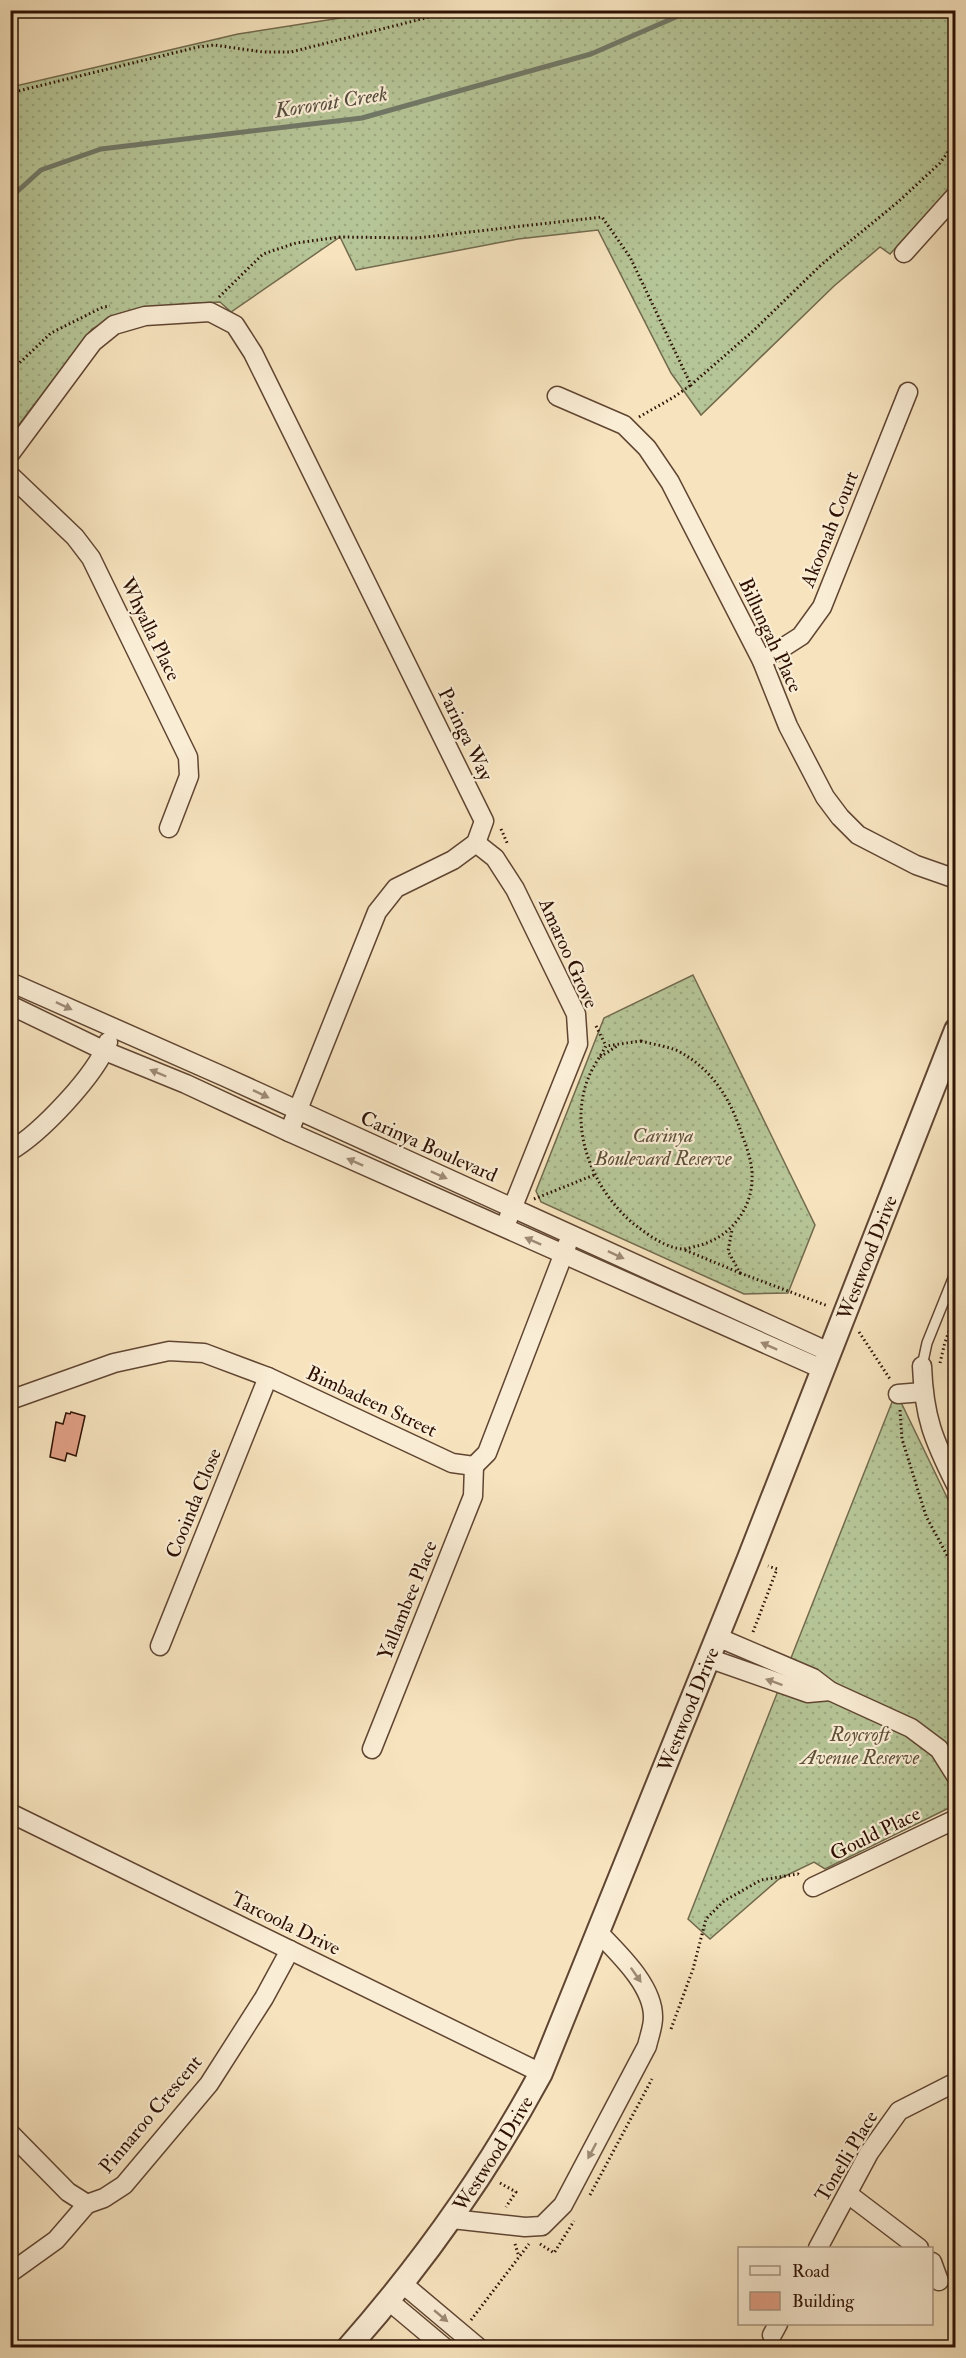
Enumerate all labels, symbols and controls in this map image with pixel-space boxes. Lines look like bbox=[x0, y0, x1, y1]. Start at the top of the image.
water label: Kororoit Creek bbox=[272, 80, 389, 125]
street label: Akoonah Court bbox=[794, 467, 864, 592]
street label: Whyalla Place bbox=[114, 573, 186, 685]
street label: Billungah Place bbox=[733, 574, 808, 696]
street label: Paringa Way bbox=[432, 684, 499, 786]
street label: Amaroo Grove bbox=[533, 893, 604, 1012]
one-way arrow bbox=[55, 1002, 72, 1011]
one-way arrow bbox=[149, 1068, 167, 1077]
one-way arrow bbox=[253, 1089, 270, 1098]
street label: Carinya Boulevard bbox=[356, 1105, 501, 1188]
park label: Carinya Boulevard Reserve bbox=[593, 1123, 732, 1171]
one-way arrow bbox=[346, 1157, 363, 1166]
one-way arrow bbox=[430, 1170, 447, 1179]
street label: Westwood Drive bbox=[831, 1192, 903, 1324]
one-way arrow bbox=[524, 1236, 541, 1245]
one-way arrow bbox=[608, 1251, 625, 1260]
one-way arrow bbox=[759, 1341, 777, 1351]
street label: Bimbadeen Street bbox=[303, 1360, 441, 1443]
street label: Cooinda Close bbox=[160, 1445, 227, 1562]
street label: Yallambee Place bbox=[372, 1537, 443, 1663]
street label: Westwood Drive bbox=[652, 1644, 725, 1776]
one-way arrow bbox=[765, 1676, 783, 1686]
park label: Roycroft Avenue Reserve bbox=[799, 1722, 920, 1770]
street label: Gould Place bbox=[826, 1801, 924, 1866]
street label: Tarcoola Drive bbox=[227, 1886, 345, 1961]
one-way arrow bbox=[630, 1967, 642, 1983]
street label: Pinnaroo Crescent bbox=[94, 2050, 207, 2179]
street label: Westwood Drive bbox=[447, 2091, 539, 2217]
street label: Tonelli Place bbox=[809, 2106, 883, 2206]
one-way arrow bbox=[587, 2143, 596, 2160]
legend bbox=[738, 2247, 933, 2325]
text: Road bbox=[792, 2260, 830, 2283]
text: Building bbox=[792, 2290, 855, 2313]
one-way arrow bbox=[433, 2309, 448, 2322]

